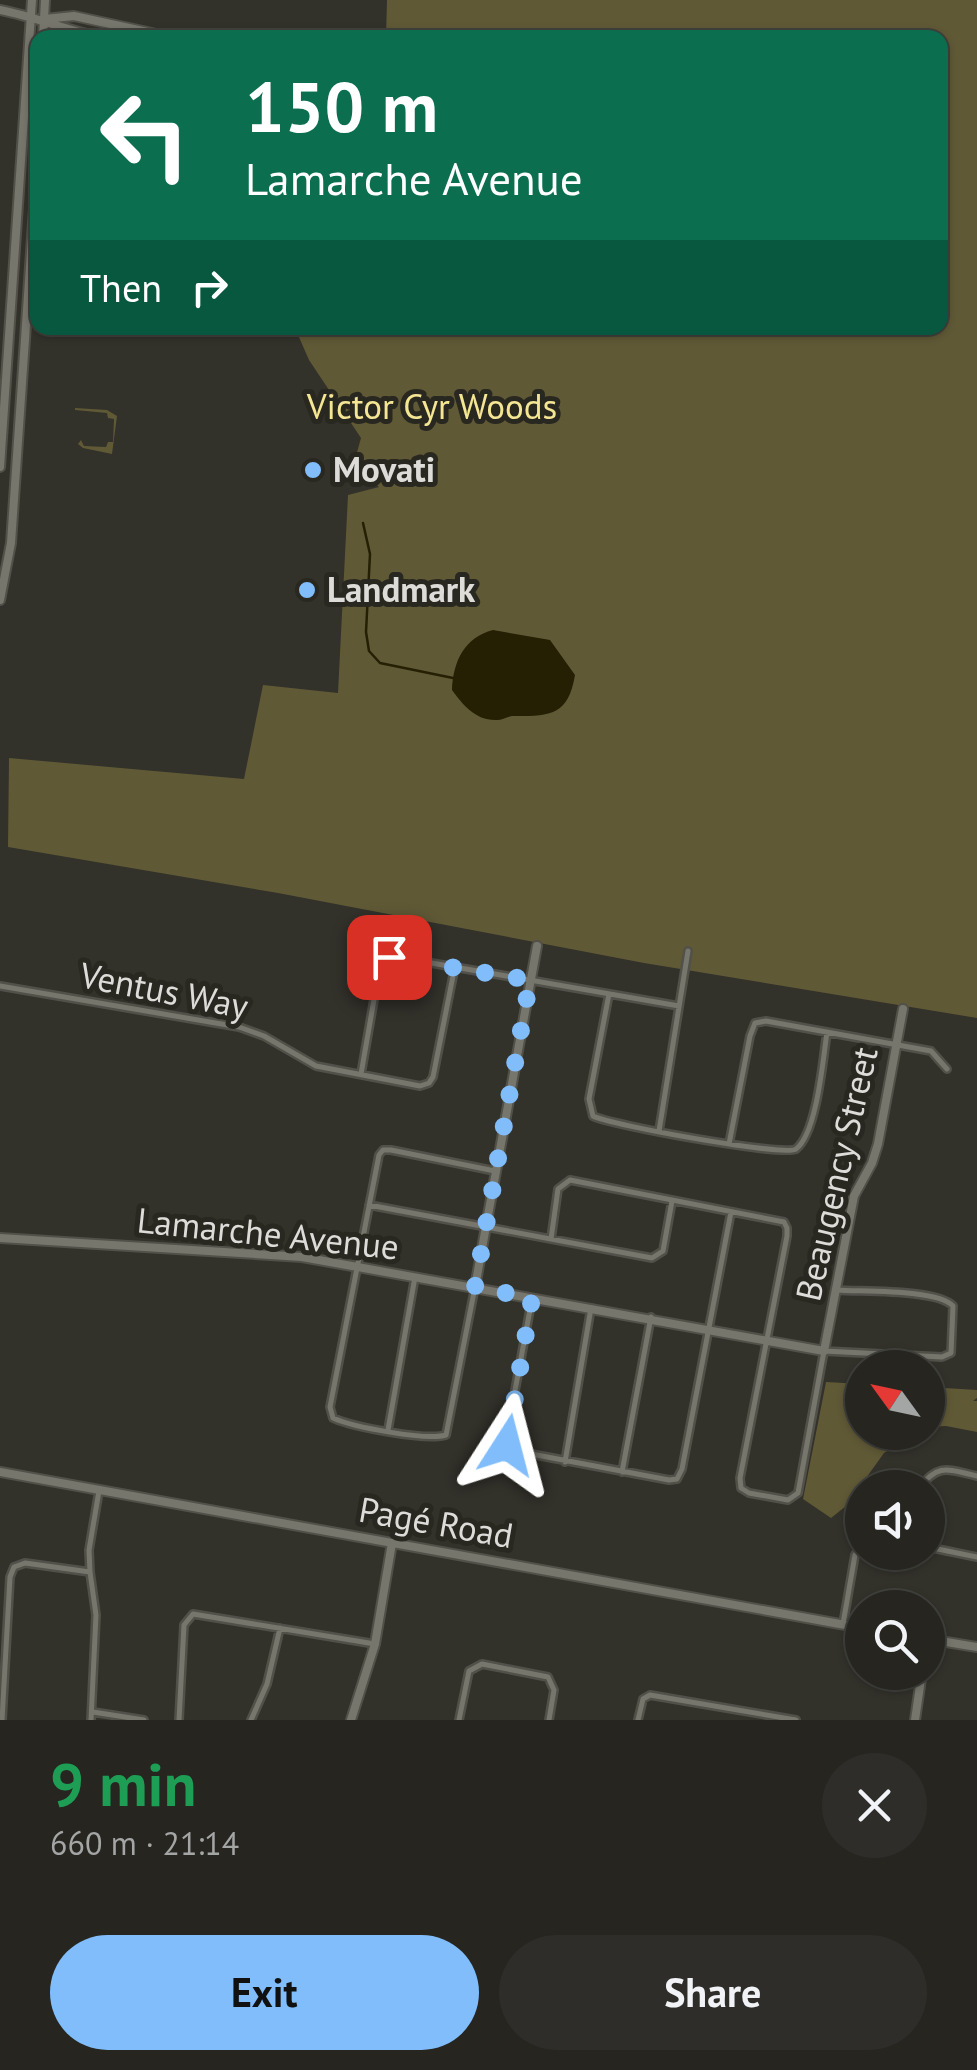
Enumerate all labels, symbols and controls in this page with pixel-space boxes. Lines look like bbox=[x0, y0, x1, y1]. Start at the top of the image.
text: 150 m bbox=[245, 61, 438, 151]
icon: left bbox=[80, 70, 210, 200]
text: Lamarche Avenue bbox=[245, 149, 583, 207]
icon: right bbox=[182, 260, 237, 315]
text: Then bbox=[80, 263, 162, 312]
park label: Victor Cyr Woods bbox=[306, 383, 557, 429]
place label: Movati bbox=[333, 446, 435, 492]
marker: Movati bbox=[302, 459, 324, 481]
place label: Landmark bbox=[327, 566, 476, 612]
marker: Landmark bbox=[296, 579, 318, 601]
pin bbox=[347, 915, 432, 1000]
icon: arrive bbox=[362, 930, 417, 985]
street label: Ventus Way bbox=[75, 951, 252, 1029]
street label: Beaugency Street bbox=[784, 1042, 888, 1305]
street label: Lamarche Avenue bbox=[135, 1196, 401, 1270]
north arrow bbox=[845, 1350, 945, 1450]
map controls bbox=[845, 1350, 945, 1690]
position arrow bbox=[455, 1393, 559, 1497]
button: sound bbox=[845, 1470, 945, 1570]
street label: Pagé Road bbox=[356, 1486, 517, 1558]
button: search bbox=[845, 1590, 945, 1690]
text: 9 min bbox=[50, 1745, 196, 1823]
button: close bbox=[822, 1753, 927, 1858]
text: 660 m · 21:14 bbox=[50, 1822, 239, 1864]
button: Exit bbox=[50, 1935, 479, 2050]
button: Share bbox=[499, 1935, 927, 2050]

